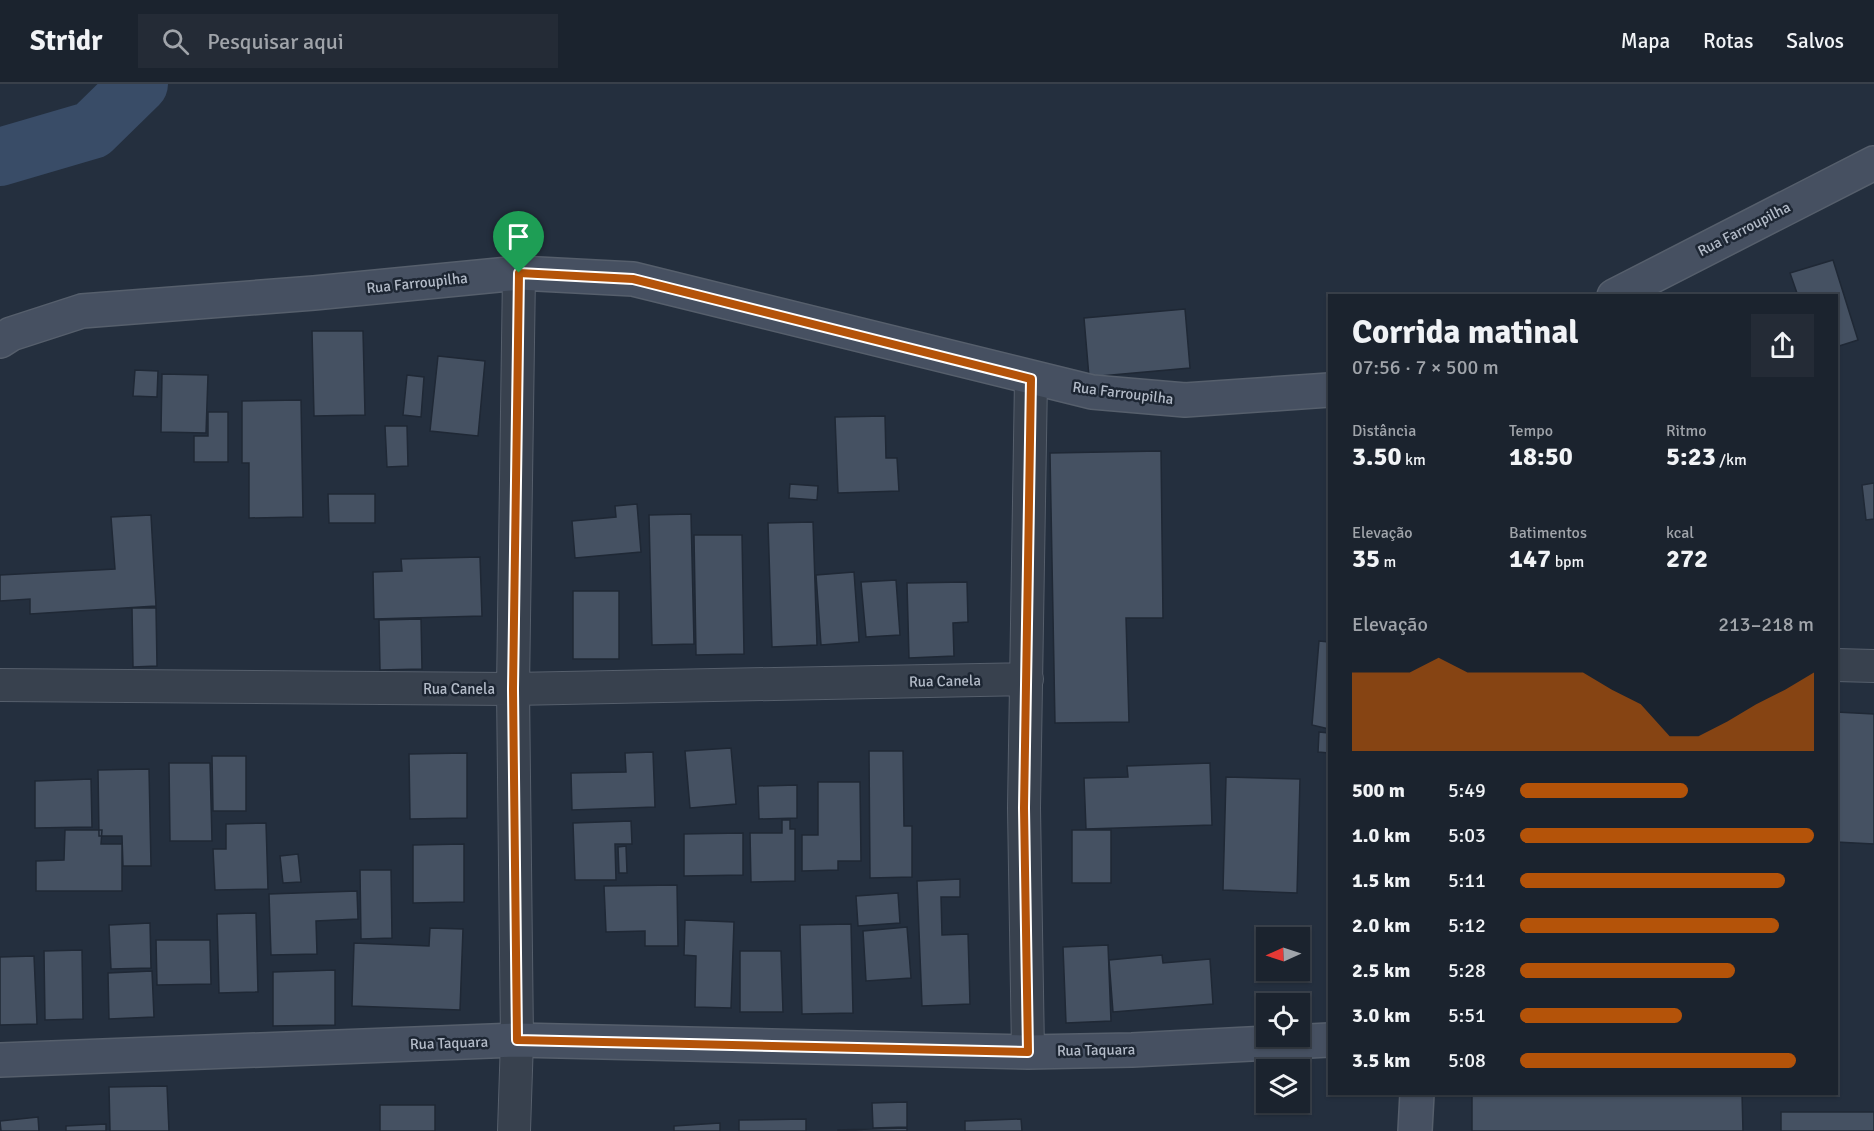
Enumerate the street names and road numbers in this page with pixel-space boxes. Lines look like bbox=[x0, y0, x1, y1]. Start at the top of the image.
street label: Rua Farroupilha bbox=[1695, 198, 1793, 260]
street label: Rua Farroupilha bbox=[366, 269, 468, 297]
street label: Rua Farroupilha bbox=[1071, 378, 1175, 408]
street label: Rua Canela bbox=[909, 671, 981, 691]
street label: Rua Canela bbox=[423, 680, 495, 698]
street label: Rua Taquara bbox=[410, 1033, 488, 1053]
street label: Rua Taquara bbox=[1057, 1040, 1135, 1060]

